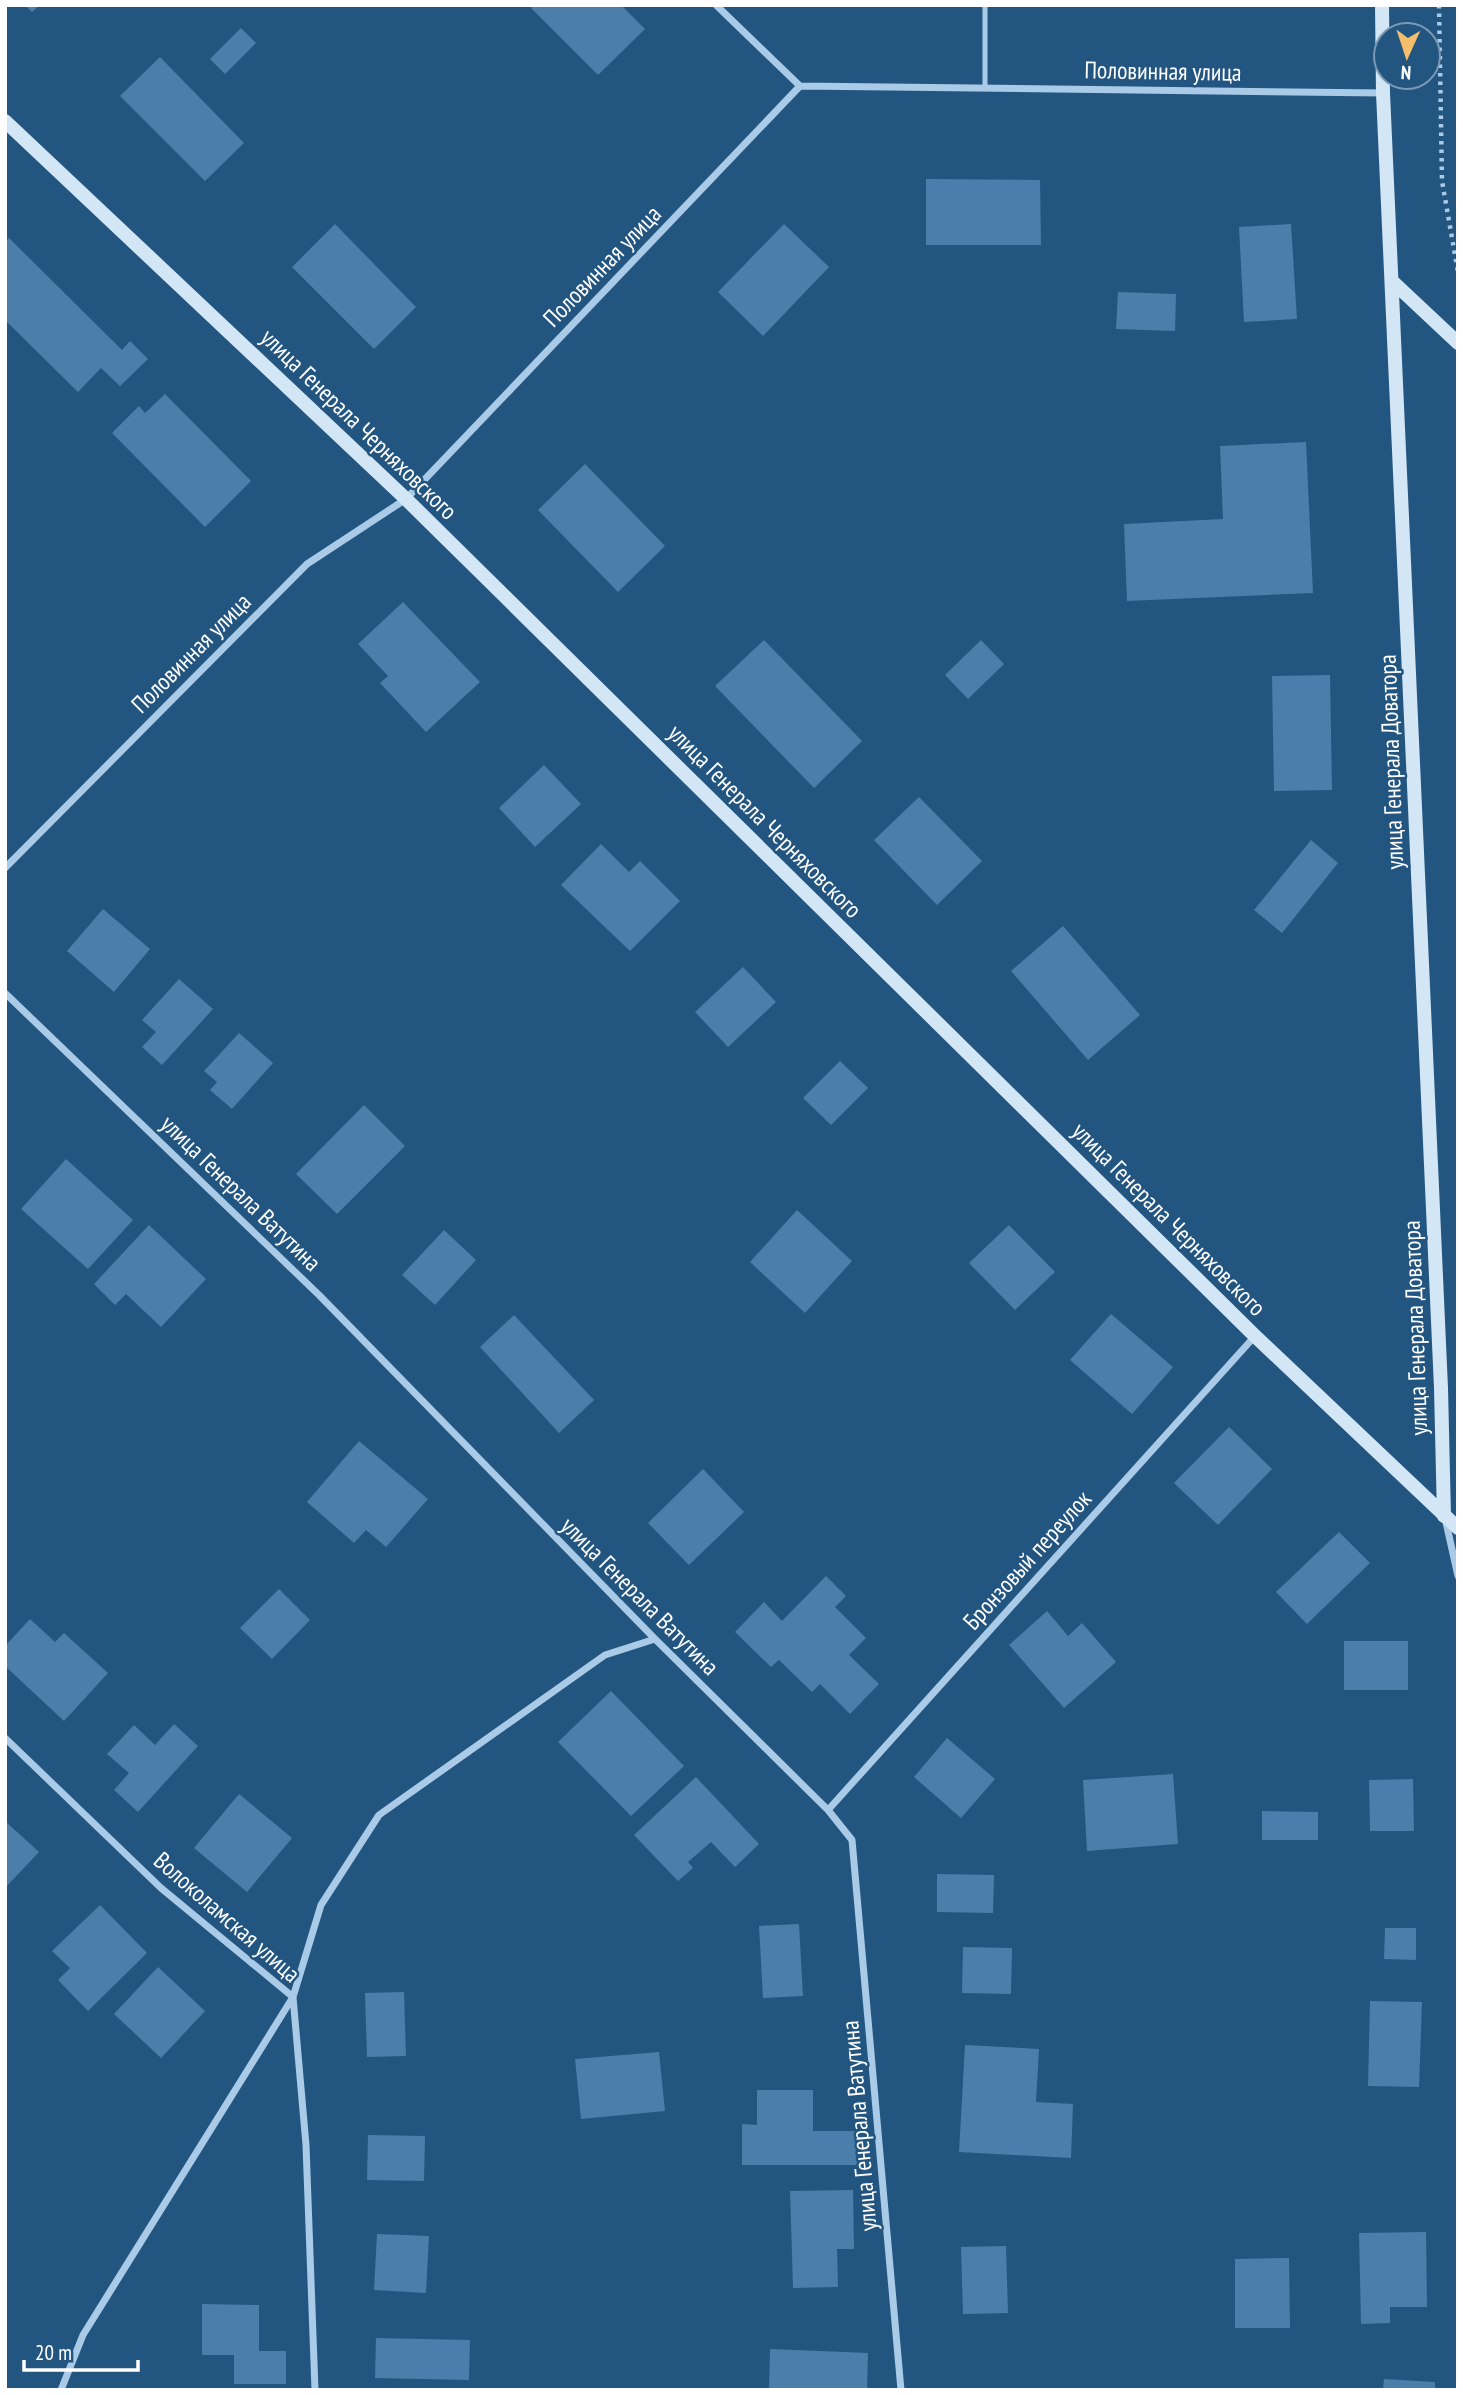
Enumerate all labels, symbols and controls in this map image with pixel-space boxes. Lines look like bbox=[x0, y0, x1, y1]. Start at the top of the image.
north arrow bbox=[1372, 21, 1442, 91]
street label: Половинная улица bbox=[1084, 54, 1242, 88]
text: N bbox=[1400, 61, 1412, 85]
street label: Половинная улица bbox=[536, 199, 668, 333]
street label: улица Генерала Черняховского bbox=[254, 322, 464, 526]
street label: Половинная улица bbox=[124, 586, 258, 720]
street label: улица Генерала Доватора bbox=[1372, 654, 1410, 870]
street label: улица Генерала Черняховского bbox=[661, 717, 869, 925]
street label: улица Генерала Ватутина bbox=[154, 1108, 328, 1278]
street label: улица Генерала Черняховского bbox=[1065, 1115, 1273, 1323]
street label: улица Генерала Доватора bbox=[1396, 1220, 1434, 1436]
street label: Бронзовый переулок bbox=[956, 1483, 1098, 1636]
street label: улица Генерала Ватутина bbox=[554, 1510, 726, 1682]
street label: Волоколамская улица bbox=[147, 1845, 307, 1989]
street label: улица Генерала Ватутина bbox=[834, 2019, 884, 2233]
scale bar bbox=[24, 2328, 138, 2372]
text: 20 m bbox=[35, 2339, 72, 2366]

